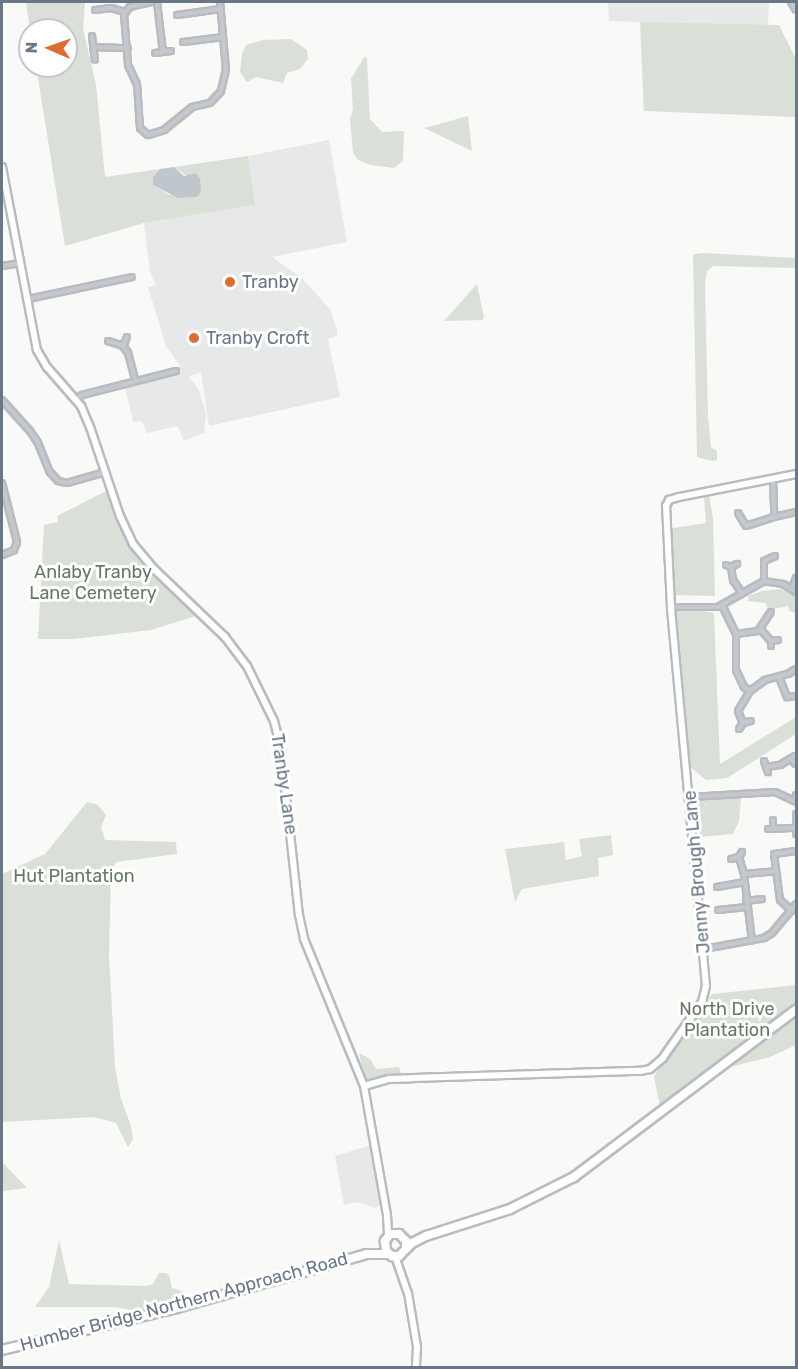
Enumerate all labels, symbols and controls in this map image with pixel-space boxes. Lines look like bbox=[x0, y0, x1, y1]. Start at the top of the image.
north arrow bbox=[18, 18, 78, 78]
text: N bbox=[22, 41, 41, 54]
place label: Tranby bbox=[242, 271, 299, 293]
marker: Tranby bbox=[223, 275, 237, 289]
place label: Tranby Croft bbox=[206, 327, 310, 349]
marker: Tranby Croft bbox=[187, 331, 201, 345]
park label: Anlaby Tranby Lane Cemetery bbox=[29, 562, 157, 604]
street label: Tranby Lane bbox=[266, 732, 302, 836]
street label: Jenny Brough Lane bbox=[679, 789, 715, 955]
park label: Hut Plantation bbox=[13, 865, 135, 887]
park label: North Drive Plantation bbox=[679, 999, 775, 1042]
street label: Humber Bridge Northern Approach Road bbox=[17, 1248, 351, 1356]

